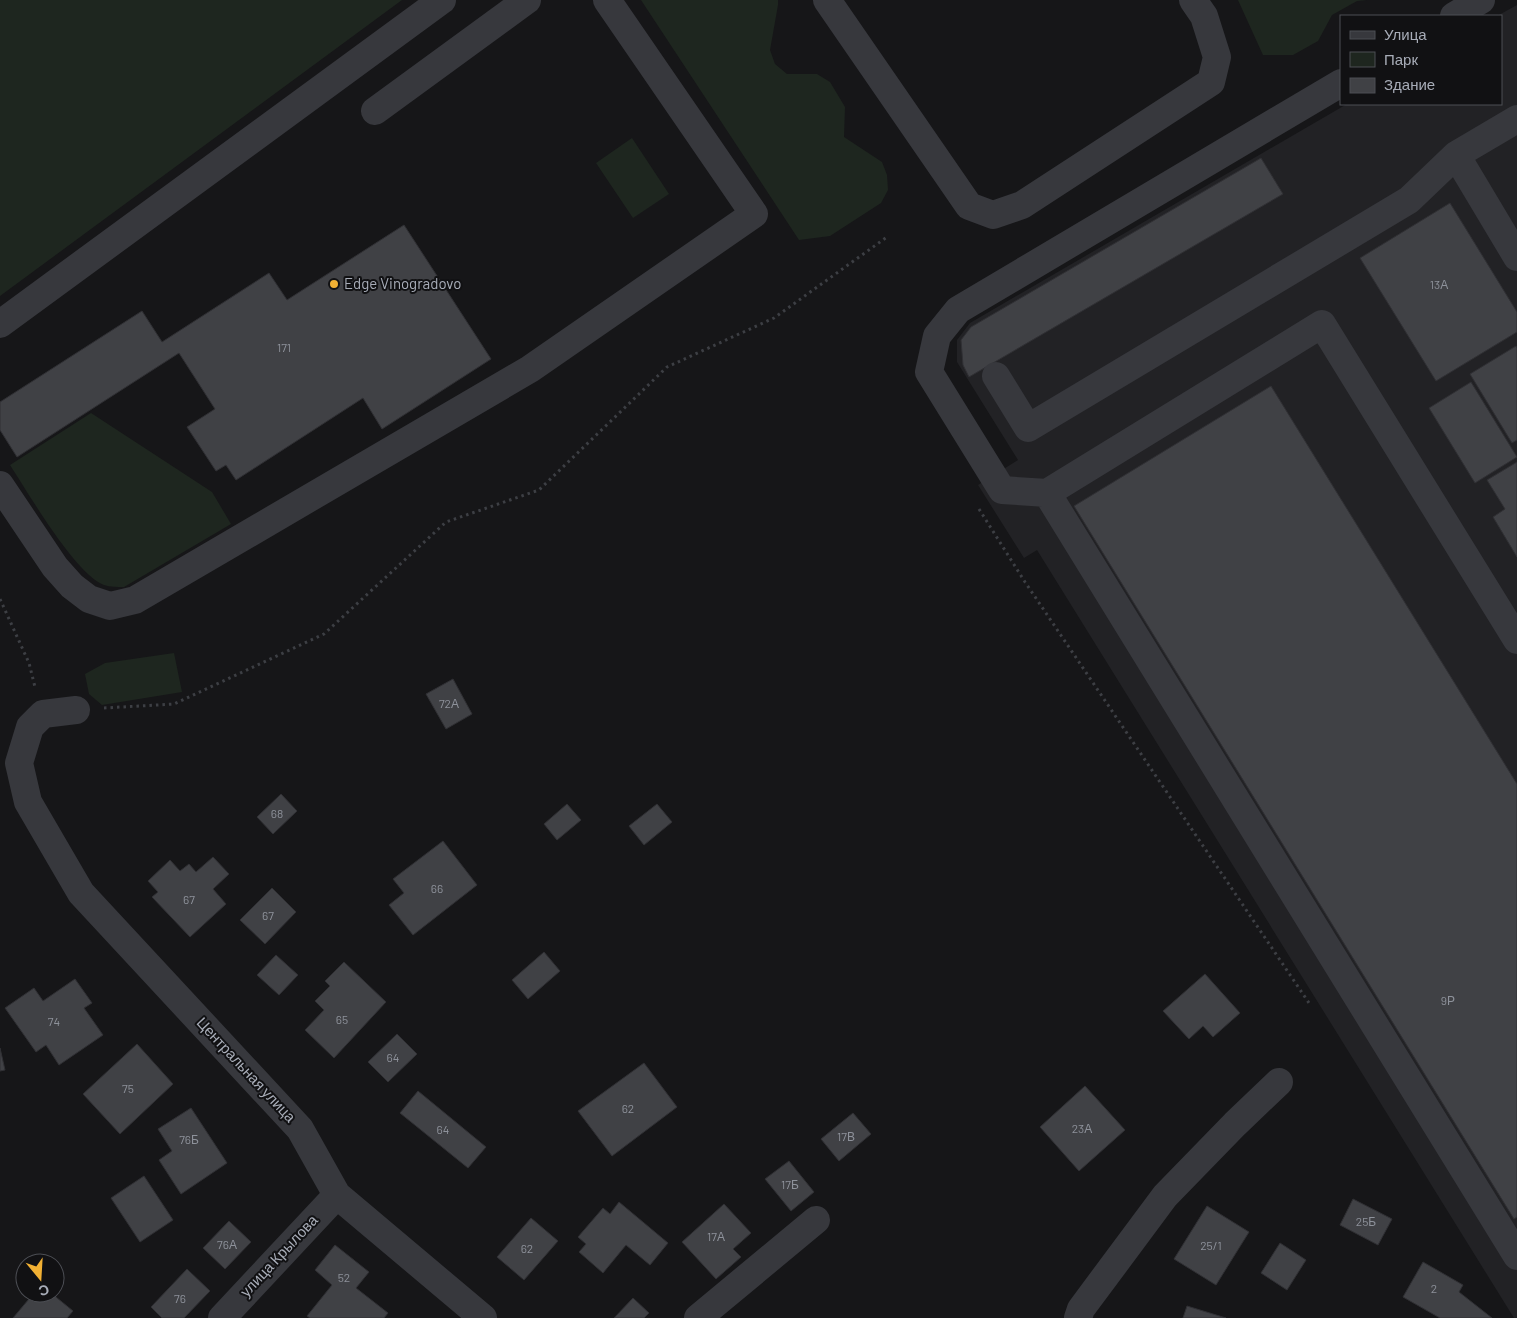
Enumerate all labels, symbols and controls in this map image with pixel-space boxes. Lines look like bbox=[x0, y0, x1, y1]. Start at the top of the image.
legend bbox=[1340, 15, 1502, 105]
text: Улица bbox=[1384, 25, 1427, 43]
text: Парк bbox=[1384, 50, 1418, 68]
text: Здание bbox=[1384, 75, 1435, 93]
place label: Edge Vinogradovo bbox=[344, 274, 461, 292]
house number: 13А bbox=[1430, 277, 1448, 291]
marker: Edge Vinogradovo bbox=[328, 278, 340, 290]
house number: 171 bbox=[277, 340, 291, 354]
house number: 72А bbox=[439, 696, 459, 710]
house number: 68 bbox=[271, 806, 283, 820]
house number: 66 bbox=[431, 881, 443, 895]
house number: 67 bbox=[183, 892, 195, 906]
house number: 67 bbox=[262, 908, 274, 922]
house number: 9Р bbox=[1441, 993, 1455, 1007]
house number: 65 bbox=[336, 1012, 348, 1026]
street label: Центральная улица bbox=[193, 1013, 300, 1126]
house number: 74 bbox=[48, 1014, 60, 1028]
house number: 64 bbox=[387, 1050, 399, 1064]
house number: 75 bbox=[122, 1081, 134, 1095]
house number: 62 bbox=[622, 1101, 634, 1115]
house number: 23А bbox=[1072, 1121, 1092, 1135]
house number: 64 bbox=[437, 1122, 449, 1136]
house number: 17В bbox=[837, 1129, 855, 1143]
house number: 76Б bbox=[179, 1132, 199, 1146]
house number: 17Б bbox=[781, 1177, 799, 1191]
street label: улица Крылова bbox=[236, 1210, 321, 1300]
house number: 25Б bbox=[1356, 1214, 1376, 1228]
house number: 17А bbox=[707, 1229, 725, 1243]
house number: 76А bbox=[217, 1237, 237, 1251]
house number: 25/1 bbox=[1200, 1238, 1222, 1252]
house number: 62 bbox=[521, 1241, 533, 1255]
north arrow bbox=[15, 1253, 65, 1303]
house number: 52 bbox=[338, 1270, 350, 1284]
text: С bbox=[37, 1281, 52, 1300]
house number: 2 bbox=[1431, 1281, 1437, 1295]
house number: 76 bbox=[174, 1291, 186, 1305]

